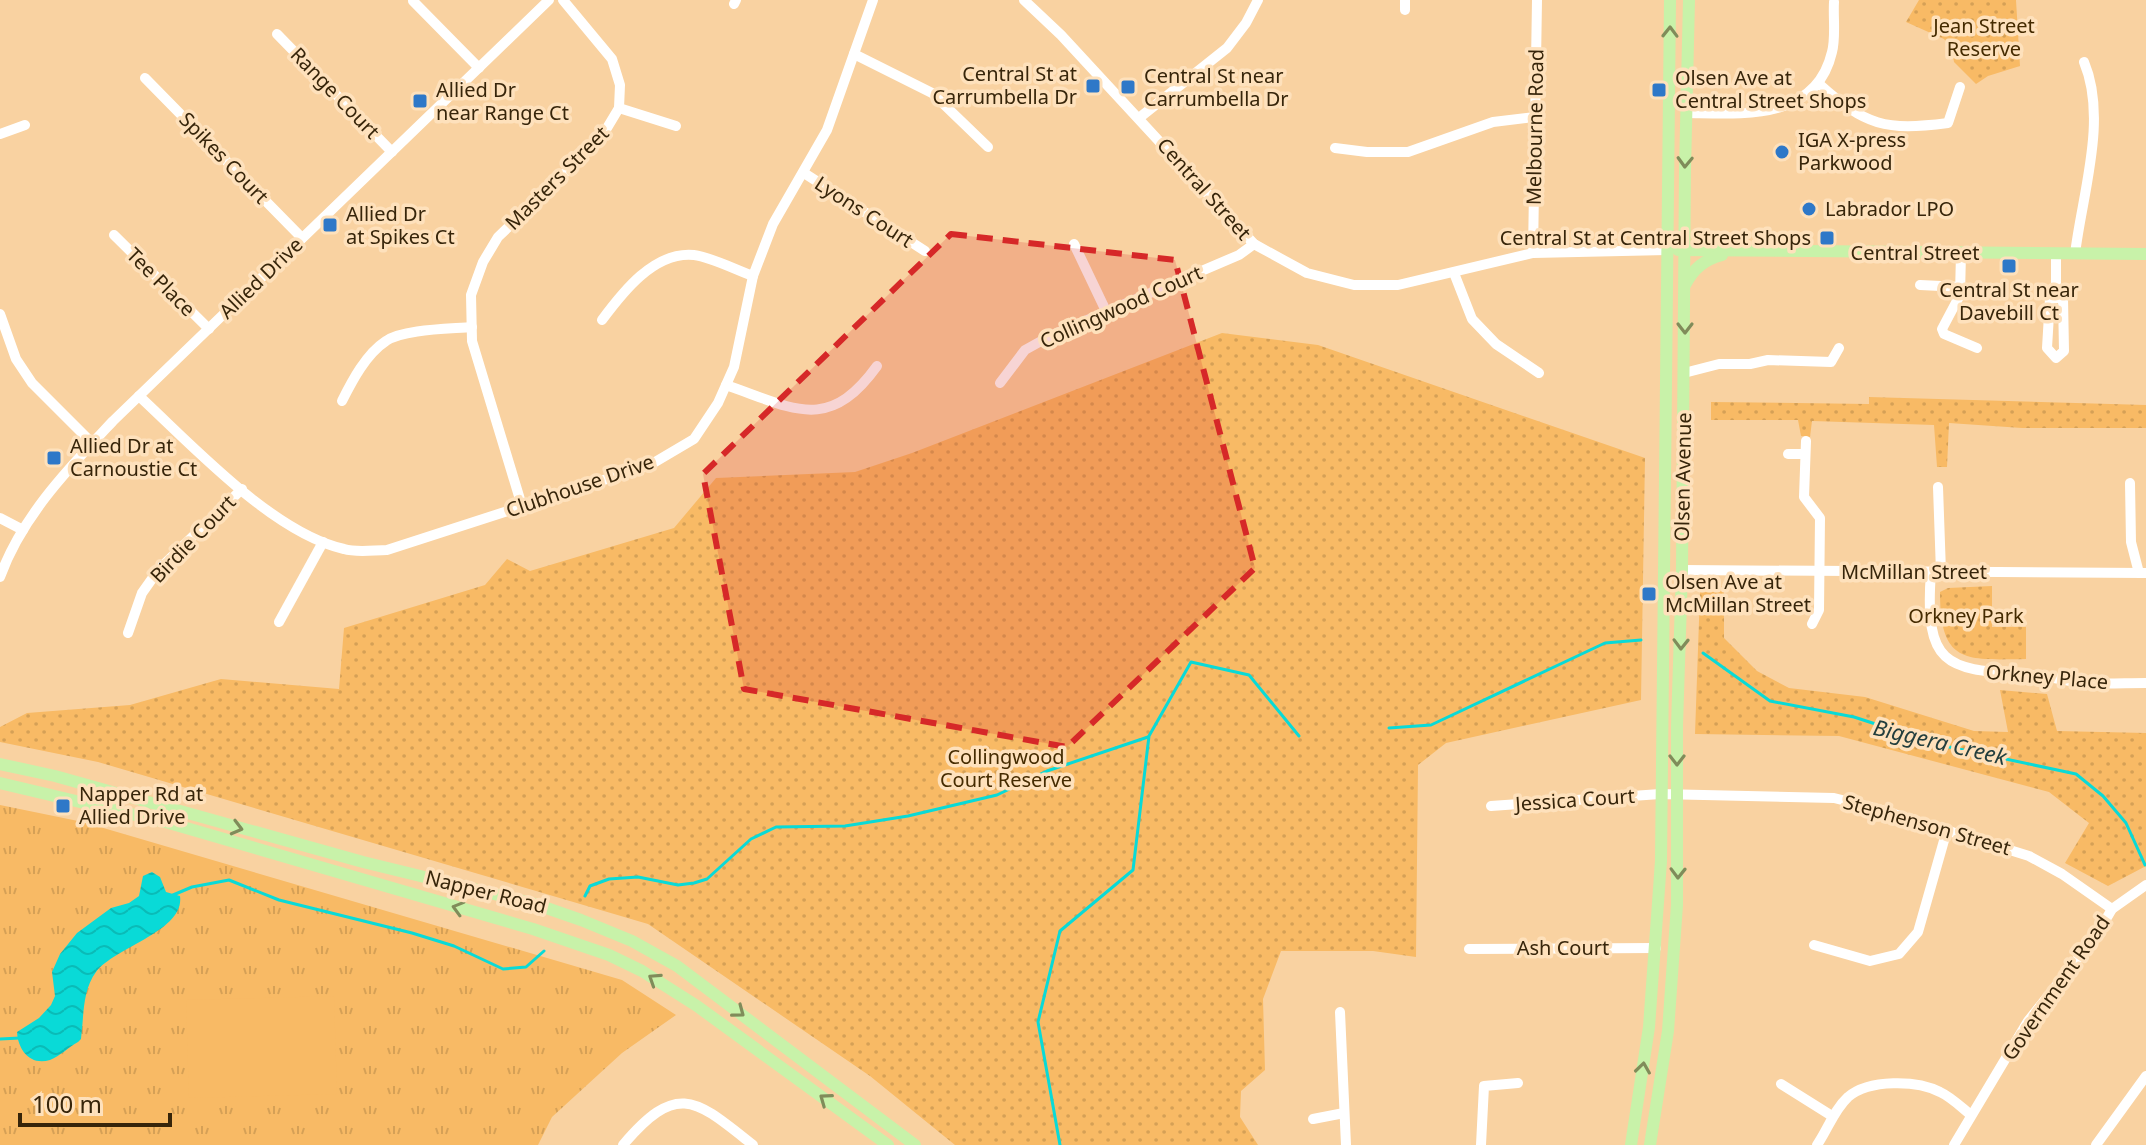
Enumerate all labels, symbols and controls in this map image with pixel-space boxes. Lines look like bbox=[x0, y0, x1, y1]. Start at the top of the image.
park label: Jean Street Reserve bbox=[1931, 12, 2035, 62]
one-way arrow bbox=[1661, 25, 1679, 38]
street label: Range Court bbox=[285, 41, 386, 144]
street label: Melbourne Road bbox=[1520, 49, 1549, 205]
place label: Central St at Carrumbella Dr bbox=[932, 60, 1077, 110]
place label: Central St near Carrumbella Dr bbox=[1144, 62, 1289, 112]
place label: Olsen Ave at Central Street Shops bbox=[1675, 64, 1866, 114]
place label: Allied Dr near Range Ct bbox=[436, 76, 569, 126]
marker: Central St at Carrumbella Dr bbox=[1084, 77, 1102, 95]
marker: Central St near Carrumbella Dr bbox=[1119, 78, 1137, 96]
marker: Olsen Ave at Central Street Shops bbox=[1650, 81, 1668, 99]
marker: Allied Dr near Range Ct bbox=[411, 92, 429, 110]
street label: Spikes Court bbox=[174, 106, 275, 209]
street label: Masters Street bbox=[499, 120, 614, 235]
place label: IGA X-press Parkwood bbox=[1798, 126, 1906, 176]
street label: Central Street bbox=[1151, 132, 1257, 246]
marker: IGA X-press Parkwood bbox=[1773, 143, 1791, 161]
one-way arrow bbox=[1677, 156, 1694, 169]
street label: Lyons Court bbox=[810, 170, 919, 254]
place label: Labrador LPO bbox=[1825, 195, 1954, 222]
place label: Allied Dr at Spikes Ct bbox=[346, 200, 455, 250]
marker: Labrador LPO bbox=[1800, 200, 1818, 218]
marker: Allied Dr at Spikes Ct bbox=[321, 216, 339, 234]
place label: Central St at Central Street Shops bbox=[1500, 224, 1811, 251]
marker: Central St at Central Street Shops bbox=[1818, 229, 1836, 247]
street label: Allied Drive bbox=[213, 231, 308, 324]
street label: Central Street bbox=[1851, 239, 1979, 266]
street label: Tee Place bbox=[121, 241, 202, 322]
marker: Central St near Davebill Ct bbox=[2000, 257, 2018, 275]
street label: Collingwood Court bbox=[1035, 259, 1206, 354]
place label: Central St near Davebill Ct bbox=[1939, 276, 2079, 326]
one-way arrow bbox=[1676, 322, 1694, 335]
street label: Olsen Avenue bbox=[1668, 412, 1697, 542]
place label: Allied Dr at Carnoustie Ct bbox=[70, 432, 197, 482]
street label: Clubhouse Drive bbox=[502, 448, 657, 523]
marker: Allied Dr at Carnoustie Ct bbox=[45, 449, 63, 467]
street label: Birdie Court bbox=[144, 489, 241, 589]
street label: McMillan Street bbox=[1841, 558, 1987, 585]
place label: Olsen Ave at McMillan Street bbox=[1665, 568, 1811, 618]
marker: Olsen Ave at McMillan Street bbox=[1640, 585, 1658, 603]
park label: Orkney Park bbox=[1908, 602, 2024, 629]
one-way arrow bbox=[1672, 638, 1689, 651]
street label: Orkney Place bbox=[1985, 658, 2109, 695]
water label: Biggera Creek bbox=[1871, 711, 2011, 771]
park label: Collingwood Court Reserve bbox=[940, 743, 1072, 793]
one-way arrow bbox=[1668, 754, 1686, 767]
place label: Napper Rd at Allied Drive bbox=[79, 780, 203, 830]
street label: Jessica Court bbox=[1512, 782, 1636, 817]
street label: Stephenson Street bbox=[1840, 788, 2014, 861]
marker: Napper Rd at Allied Drive bbox=[54, 797, 72, 815]
one-way arrow bbox=[230, 819, 244, 836]
street label: Napper Road bbox=[423, 863, 549, 920]
one-way arrow bbox=[1669, 867, 1686, 880]
one-way arrow bbox=[452, 900, 466, 917]
street label: Government Road bbox=[1995, 910, 2116, 1066]
street label: Ash Court bbox=[1517, 934, 1609, 961]
one-way arrow bbox=[648, 973, 663, 988]
one-way arrow bbox=[731, 1002, 745, 1016]
one-way arrow bbox=[1634, 1061, 1651, 1075]
scale bar bbox=[20, 1077, 170, 1127]
text: 100 m bbox=[32, 1087, 102, 1120]
one-way arrow bbox=[819, 1094, 834, 1109]

